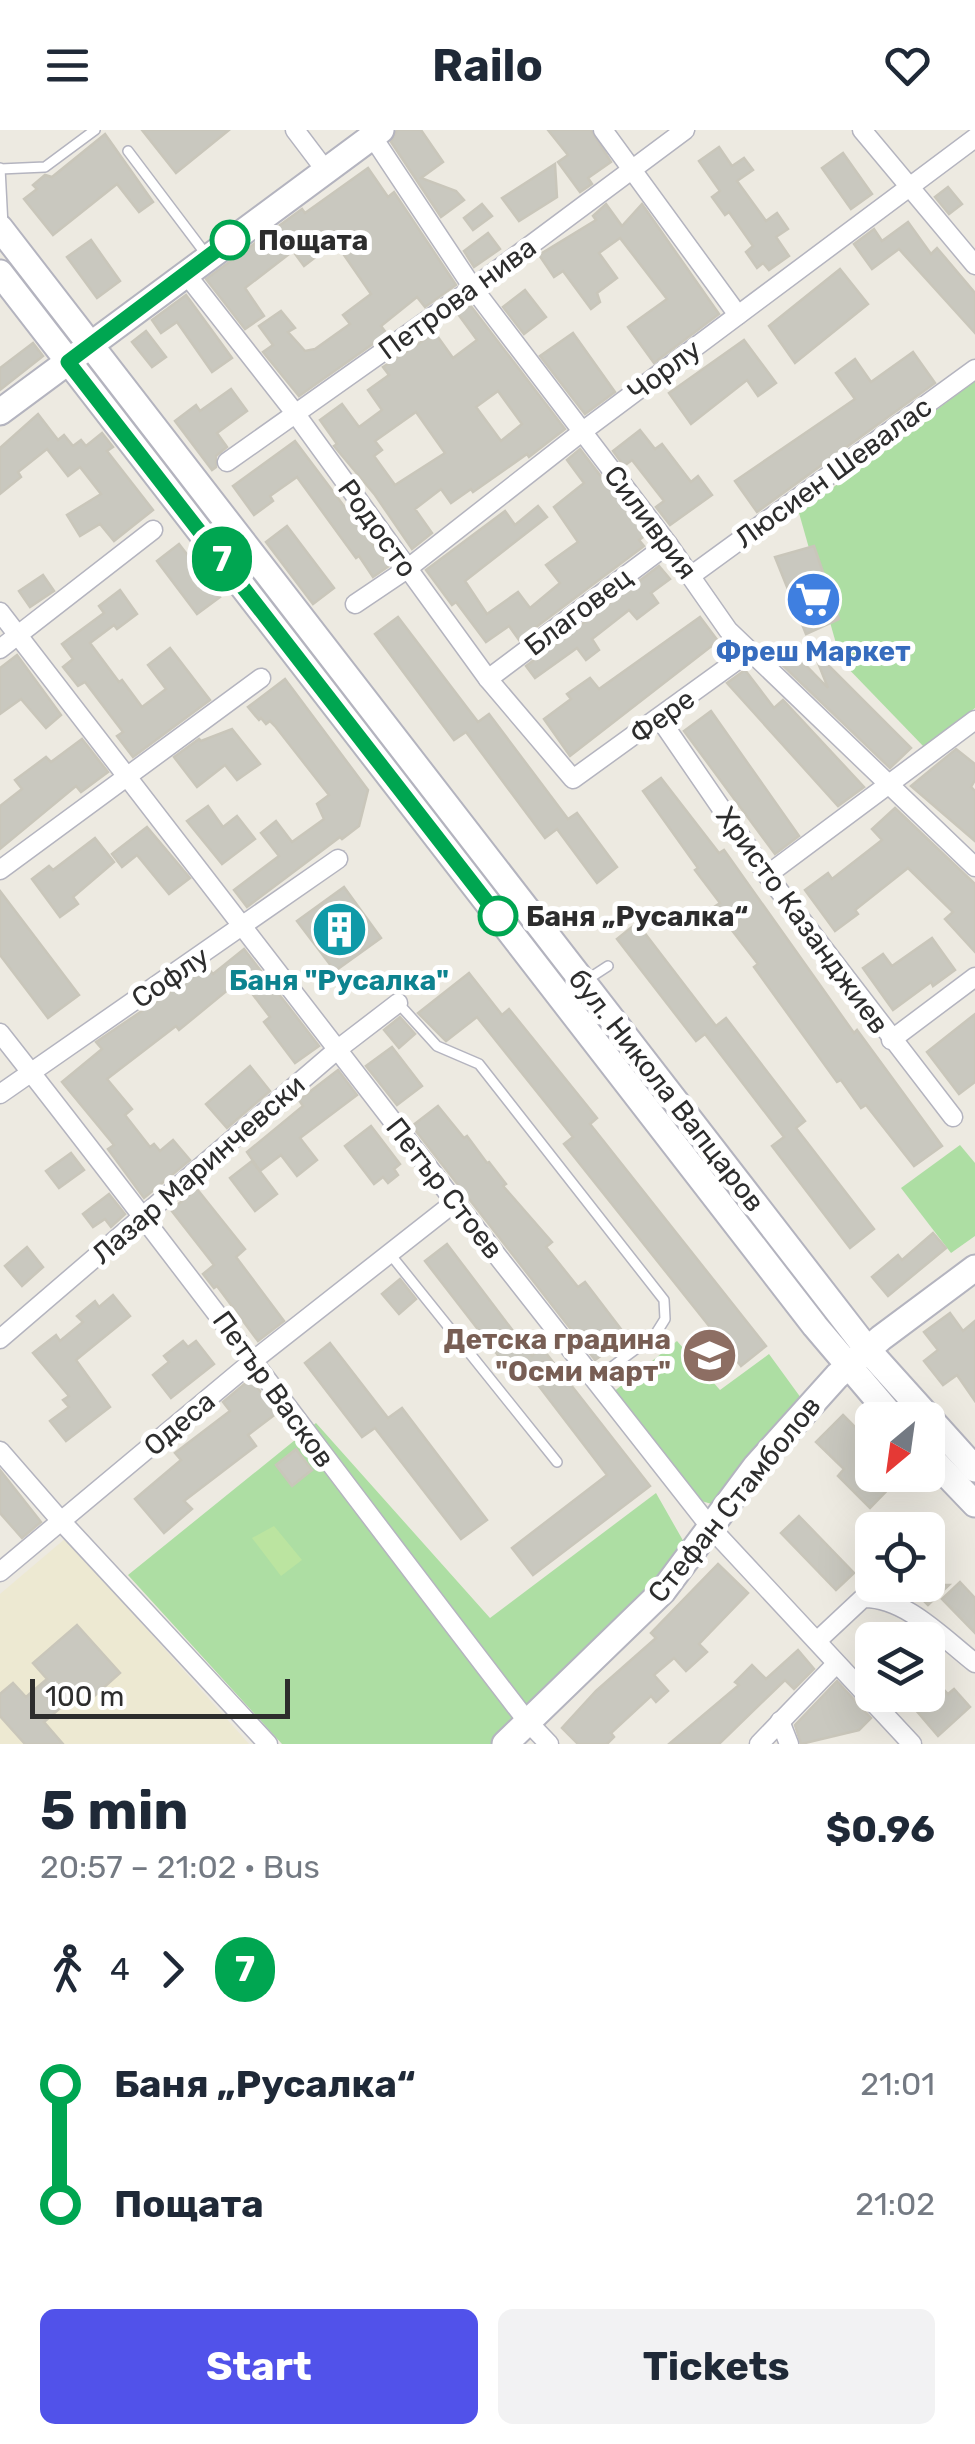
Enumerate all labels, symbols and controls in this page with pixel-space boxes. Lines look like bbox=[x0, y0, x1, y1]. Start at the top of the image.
icon: menu bbox=[40, 38, 95, 93]
icon: heart bbox=[880, 38, 935, 93]
text: Railo bbox=[432, 39, 543, 92]
marker: Пощата bbox=[211, 221, 249, 259]
place label: Пощата bbox=[258, 224, 368, 257]
street label: Петрова нива bbox=[372, 230, 542, 366]
street label: Чорлу bbox=[621, 332, 707, 408]
street label: Люсиен Шевалас bbox=[729, 390, 938, 555]
street label: Силиврия bbox=[597, 459, 704, 586]
street label: Родосто bbox=[331, 473, 424, 584]
line badge: 7 bbox=[190, 526, 254, 592]
text: 7 bbox=[212, 538, 232, 580]
street label: Благовец bbox=[518, 560, 639, 663]
supermarket icon: Фреш Маркет bbox=[783, 570, 843, 630]
place label: Фреш Маркет bbox=[715, 635, 911, 668]
street label: Фере bbox=[623, 682, 701, 751]
street label: Христо Казанджиев bbox=[709, 801, 896, 1040]
marker: Баня „Русалка“ bbox=[479, 897, 517, 935]
building icon: Баня "Русалка" bbox=[309, 899, 369, 959]
place label: Баня „Русалка“ bbox=[526, 900, 748, 933]
street label: Софлу bbox=[125, 940, 215, 1015]
street label: бул. Никола Вапцаров bbox=[562, 962, 772, 1218]
place label: Баня "Русалка" bbox=[229, 964, 449, 997]
street label: Лазар Маринчевски bbox=[85, 1068, 312, 1271]
street label: Петър Стоев bbox=[379, 1111, 510, 1265]
street label: Петър Васков bbox=[206, 1305, 341, 1474]
place label: Детска градина "Осми март" bbox=[443, 1323, 671, 1388]
school or university icon: Детска градина "Осми март" bbox=[680, 1325, 740, 1385]
street label: Одеса bbox=[137, 1384, 221, 1462]
street label: Стефан Стамболов bbox=[641, 1390, 828, 1609]
north arrow bbox=[855, 1402, 945, 1492]
map controls bbox=[855, 1402, 945, 1712]
button: locate bbox=[855, 1512, 945, 1602]
button: layers bbox=[855, 1622, 945, 1712]
scale bar bbox=[30, 1674, 290, 1718]
text: 100 m bbox=[45, 1680, 124, 1713]
text: 5 min bbox=[40, 1778, 189, 1843]
text: $0.96 bbox=[826, 1806, 935, 1852]
text: 20:57 – 21:02 · Bus bbox=[40, 1848, 320, 1886]
icon: walk bbox=[40, 1942, 95, 1997]
icon: forward bbox=[145, 1942, 200, 1997]
text: 7 bbox=[235, 1948, 255, 1990]
text: 4 bbox=[110, 1950, 130, 1988]
text: Баня „Русалка“ bbox=[114, 2061, 416, 2107]
text: 21:01 bbox=[860, 2065, 935, 2103]
text: Пощата bbox=[114, 2181, 264, 2227]
text: 21:02 bbox=[855, 2185, 935, 2223]
button: Start bbox=[40, 2309, 478, 2424]
button: Tickets bbox=[498, 2309, 935, 2424]

